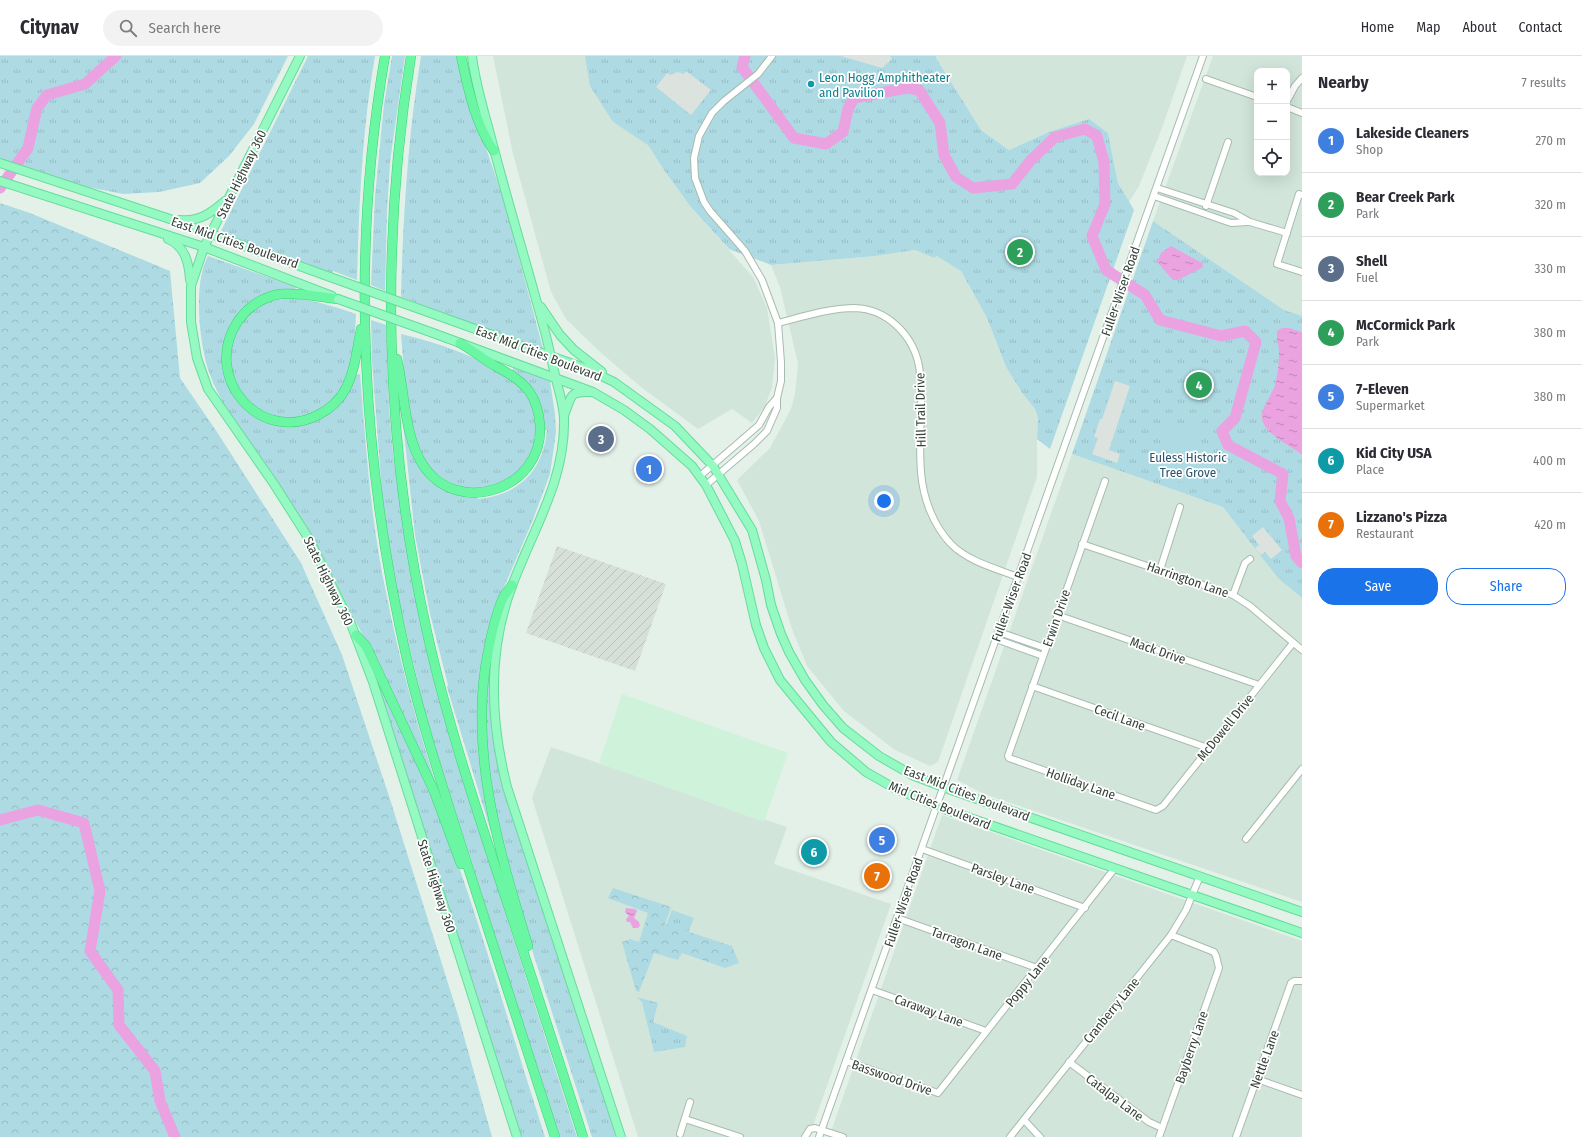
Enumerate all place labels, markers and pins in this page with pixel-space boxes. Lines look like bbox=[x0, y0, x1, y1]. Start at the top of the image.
place label: Leon Hogg Amphitheater and Pavilion bbox=[819, 70, 951, 100]
marker: Leon Hogg Amphitheater and Pavilion bbox=[806, 79, 816, 89]
pin: 2 bbox=[1007, 237, 1033, 267]
pin: 4 bbox=[1186, 370, 1212, 400]
pin: 3 bbox=[588, 424, 614, 454]
pin: 1 bbox=[636, 454, 662, 484]
pin: 5 bbox=[869, 825, 895, 855]
pin: 6 bbox=[801, 837, 827, 867]
pin: 7 bbox=[864, 861, 890, 891]

